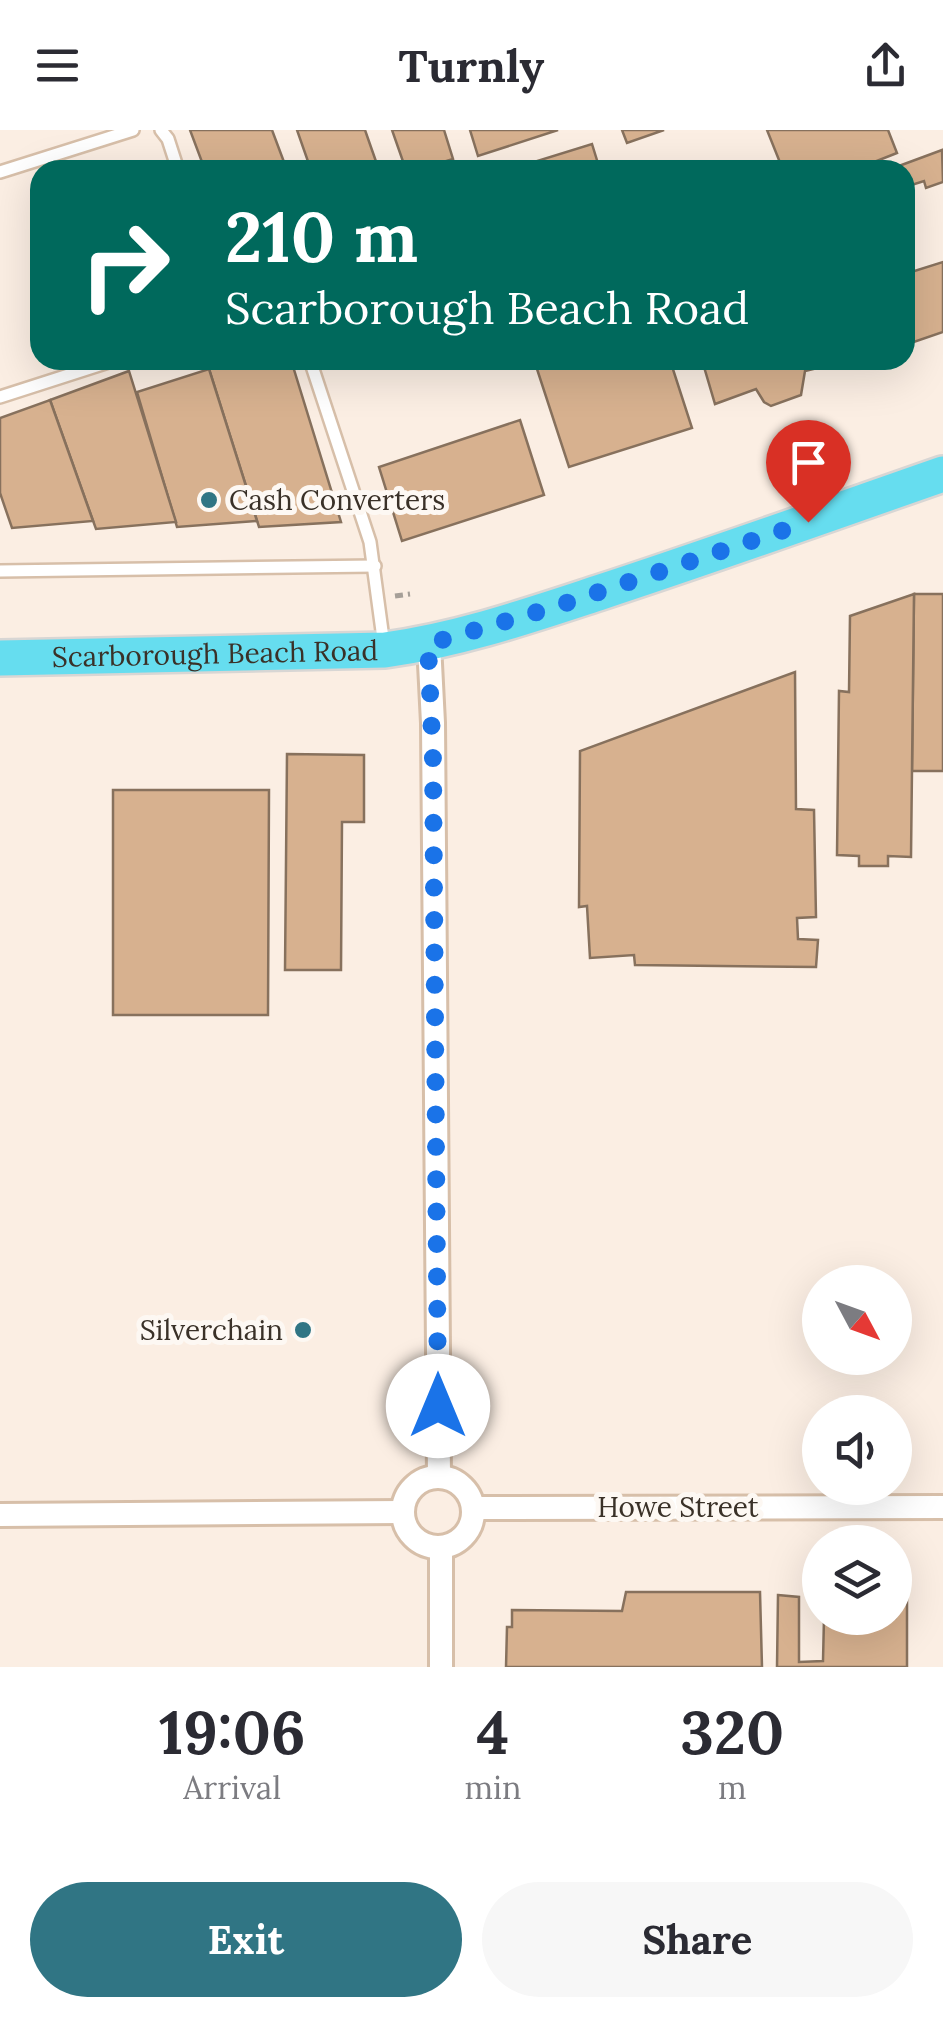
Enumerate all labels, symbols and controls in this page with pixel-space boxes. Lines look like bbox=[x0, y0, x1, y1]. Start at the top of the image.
text: Turnly bbox=[399, 37, 544, 94]
icon: menu bbox=[30, 38, 85, 93]
icon: share bbox=[858, 38, 913, 93]
text: 210 m bbox=[225, 192, 418, 281]
icon: right bbox=[60, 200, 190, 330]
text: Scarborough Beach Road bbox=[225, 279, 749, 336]
pin bbox=[766, 420, 851, 523]
icon: arrive bbox=[781, 435, 836, 490]
place label: Cash Converters bbox=[229, 482, 445, 518]
marker: Cash Converters bbox=[198, 489, 220, 511]
street label: Scarborough Beach Road bbox=[51, 632, 378, 675]
north arrow bbox=[802, 1265, 912, 1375]
map controls bbox=[802, 1265, 912, 1635]
place label: Silverchain bbox=[140, 1312, 283, 1348]
marker: Silverchain bbox=[292, 1319, 314, 1341]
position arrow bbox=[386, 1354, 490, 1458]
button: sound bbox=[802, 1395, 912, 1505]
street label: Howe Street bbox=[597, 1489, 759, 1525]
button: layers bbox=[802, 1525, 912, 1635]
text: 19:06 bbox=[159, 1694, 306, 1770]
text: 4 bbox=[477, 1694, 509, 1770]
text: 320 bbox=[680, 1694, 784, 1770]
text: Arrival bbox=[183, 1767, 281, 1808]
text: min bbox=[464, 1767, 521, 1808]
text: m bbox=[718, 1767, 747, 1808]
button: Exit bbox=[30, 1882, 462, 1997]
button: Share bbox=[482, 1882, 913, 1997]

